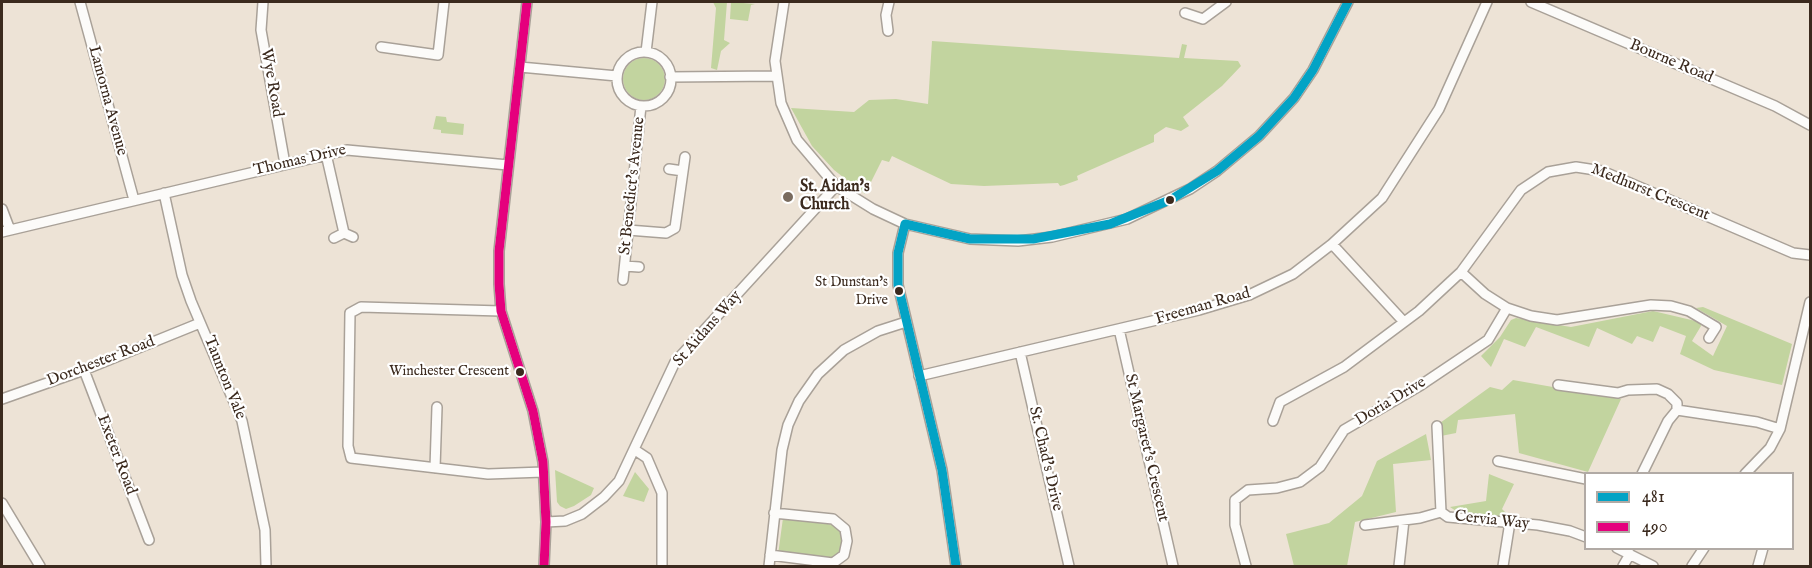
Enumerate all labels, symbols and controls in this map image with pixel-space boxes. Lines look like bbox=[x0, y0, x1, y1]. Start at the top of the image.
street label: Bourne Road bbox=[1626, 36, 1716, 88]
street label: Lamorna Avenue bbox=[83, 44, 131, 158]
street label: Wye Road bbox=[255, 47, 287, 119]
street label: St Benedict's Avenue bbox=[616, 116, 650, 256]
street label: Thomas Drive bbox=[252, 141, 348, 181]
street label: Medhurst Crescent bbox=[1588, 160, 1712, 226]
place label: St. Aidan's Church bbox=[800, 178, 870, 216]
marker: St. Aidan's Church bbox=[781, 190, 795, 204]
unlabelled marker bbox=[1164, 194, 1176, 206]
place label: St Dunstan's Drive bbox=[815, 275, 888, 308]
street label: Freeman Road bbox=[1153, 284, 1253, 330]
marker: St Dunstan's Drive bbox=[893, 285, 905, 297]
street label: St Aidans Way bbox=[670, 287, 746, 371]
street label: Dorchester Road bbox=[44, 333, 158, 391]
street label: Taunton Vale bbox=[199, 334, 249, 422]
place label: Winchester Crescent bbox=[389, 364, 509, 380]
marker: Winchester Crescent bbox=[514, 366, 526, 378]
street label: St Margaret's Crescent bbox=[1120, 372, 1172, 524]
street label: Doria Drive bbox=[1352, 373, 1430, 431]
street label: St. Chad's Drive bbox=[1024, 405, 1066, 513]
street label: Exeter Road bbox=[92, 412, 140, 498]
legend bbox=[1584, 472, 1794, 550]
text: 481 bbox=[1642, 486, 1665, 509]
street label: Cervia Way bbox=[1454, 508, 1530, 534]
text: 490 bbox=[1642, 516, 1668, 539]

